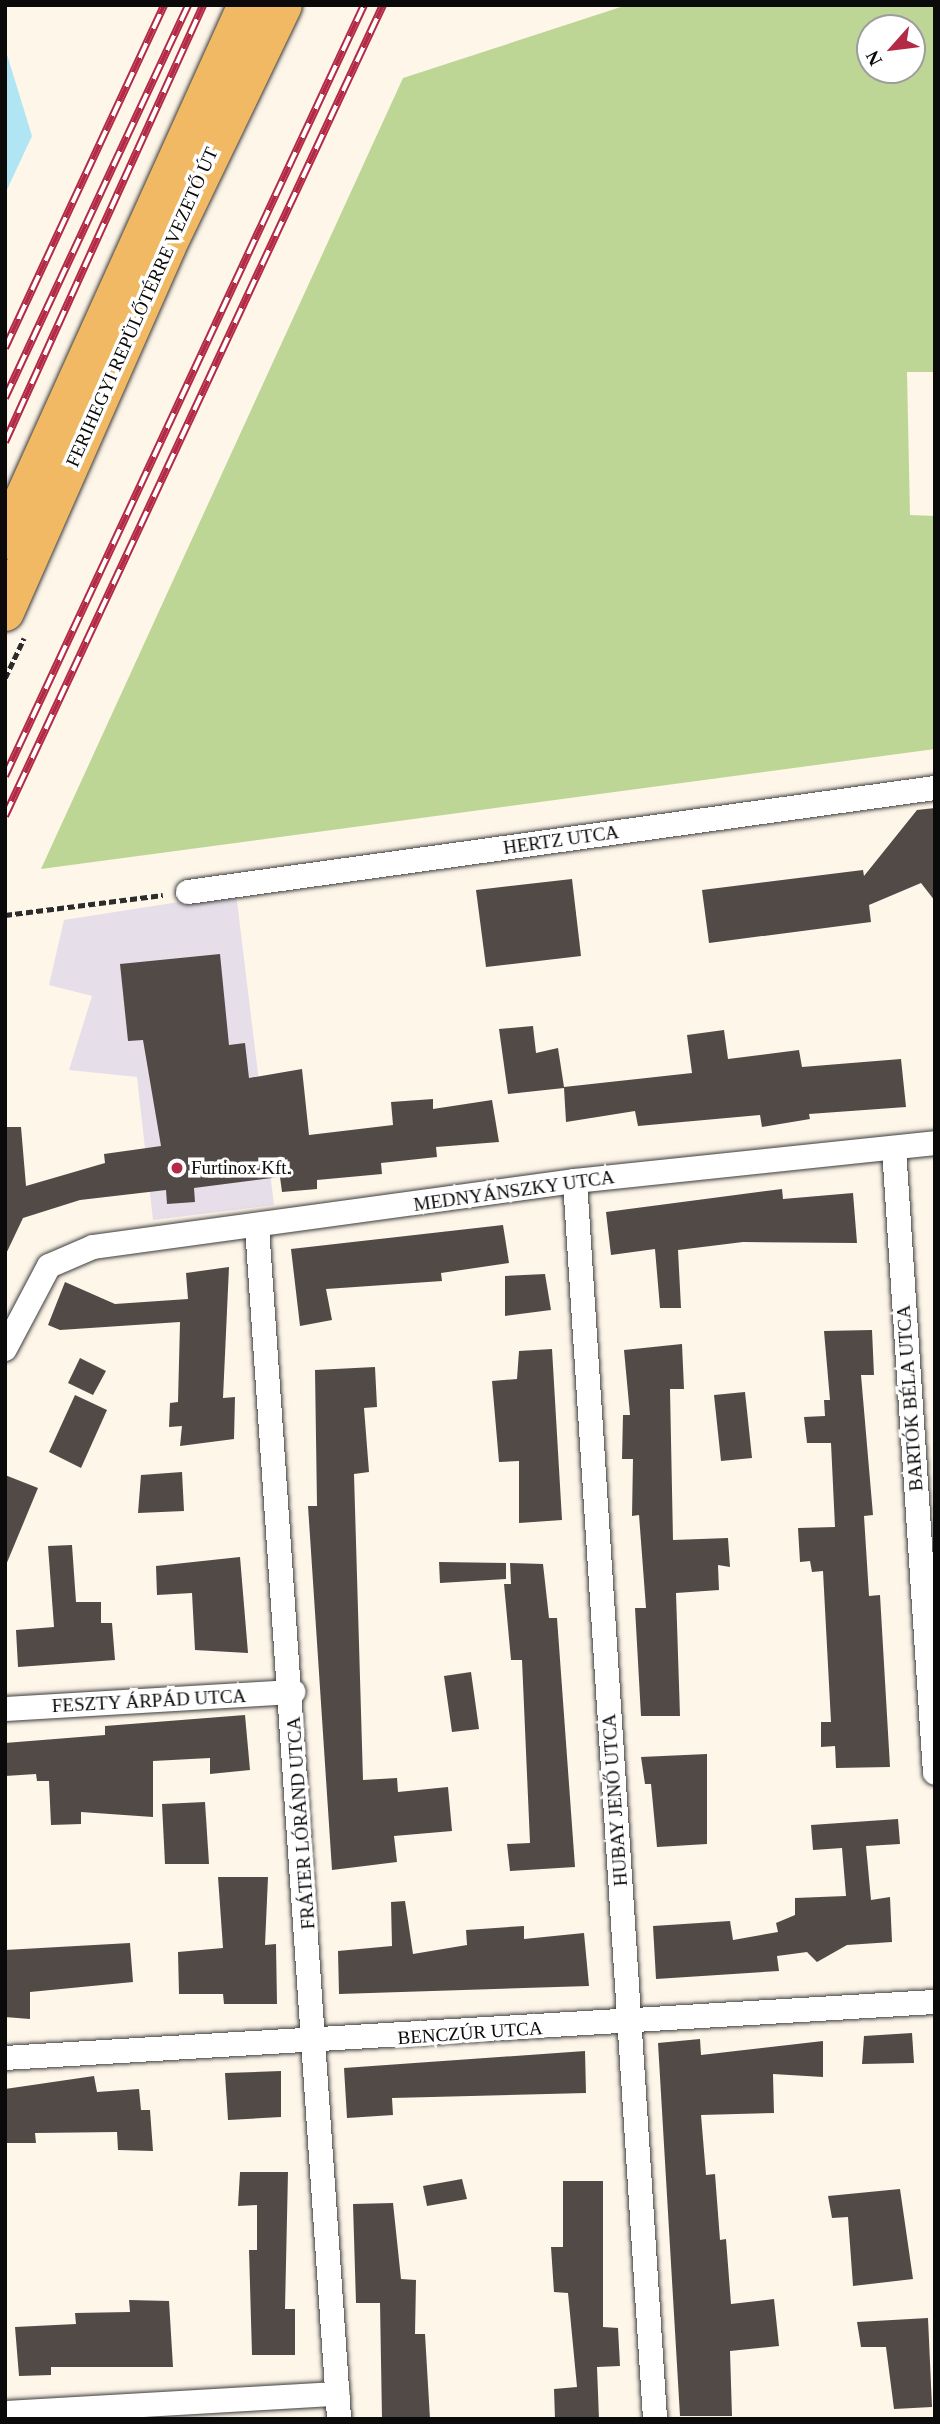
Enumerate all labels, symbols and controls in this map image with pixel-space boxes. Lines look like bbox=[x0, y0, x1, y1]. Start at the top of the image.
north arrow bbox=[856, 14, 926, 84]
text: N bbox=[861, 47, 886, 69]
street label: FERIHEGYI REPÜLŐTÉRRE VEZETŐ ÚT bbox=[61, 144, 223, 470]
street label: HERTZ UTCA bbox=[502, 821, 620, 859]
place label: Furtinox Kft. bbox=[191, 1157, 291, 1179]
marker: Furtinox Kft. bbox=[169, 1160, 185, 1176]
street label: MEDNYÁNSZKY UTCA bbox=[412, 1166, 616, 1216]
street label: BARTÓK BÉLA UTCA bbox=[892, 1304, 928, 1492]
street label: FESZTY ÁRPÁD UTCA bbox=[51, 1685, 247, 1717]
street label: HUBAY JENŐ UTCA bbox=[598, 1713, 632, 1887]
street label: FRÁTER LÓRÁND UTCA bbox=[282, 1716, 320, 1930]
street label: BENCZÚR UTCA bbox=[397, 2017, 543, 2049]

